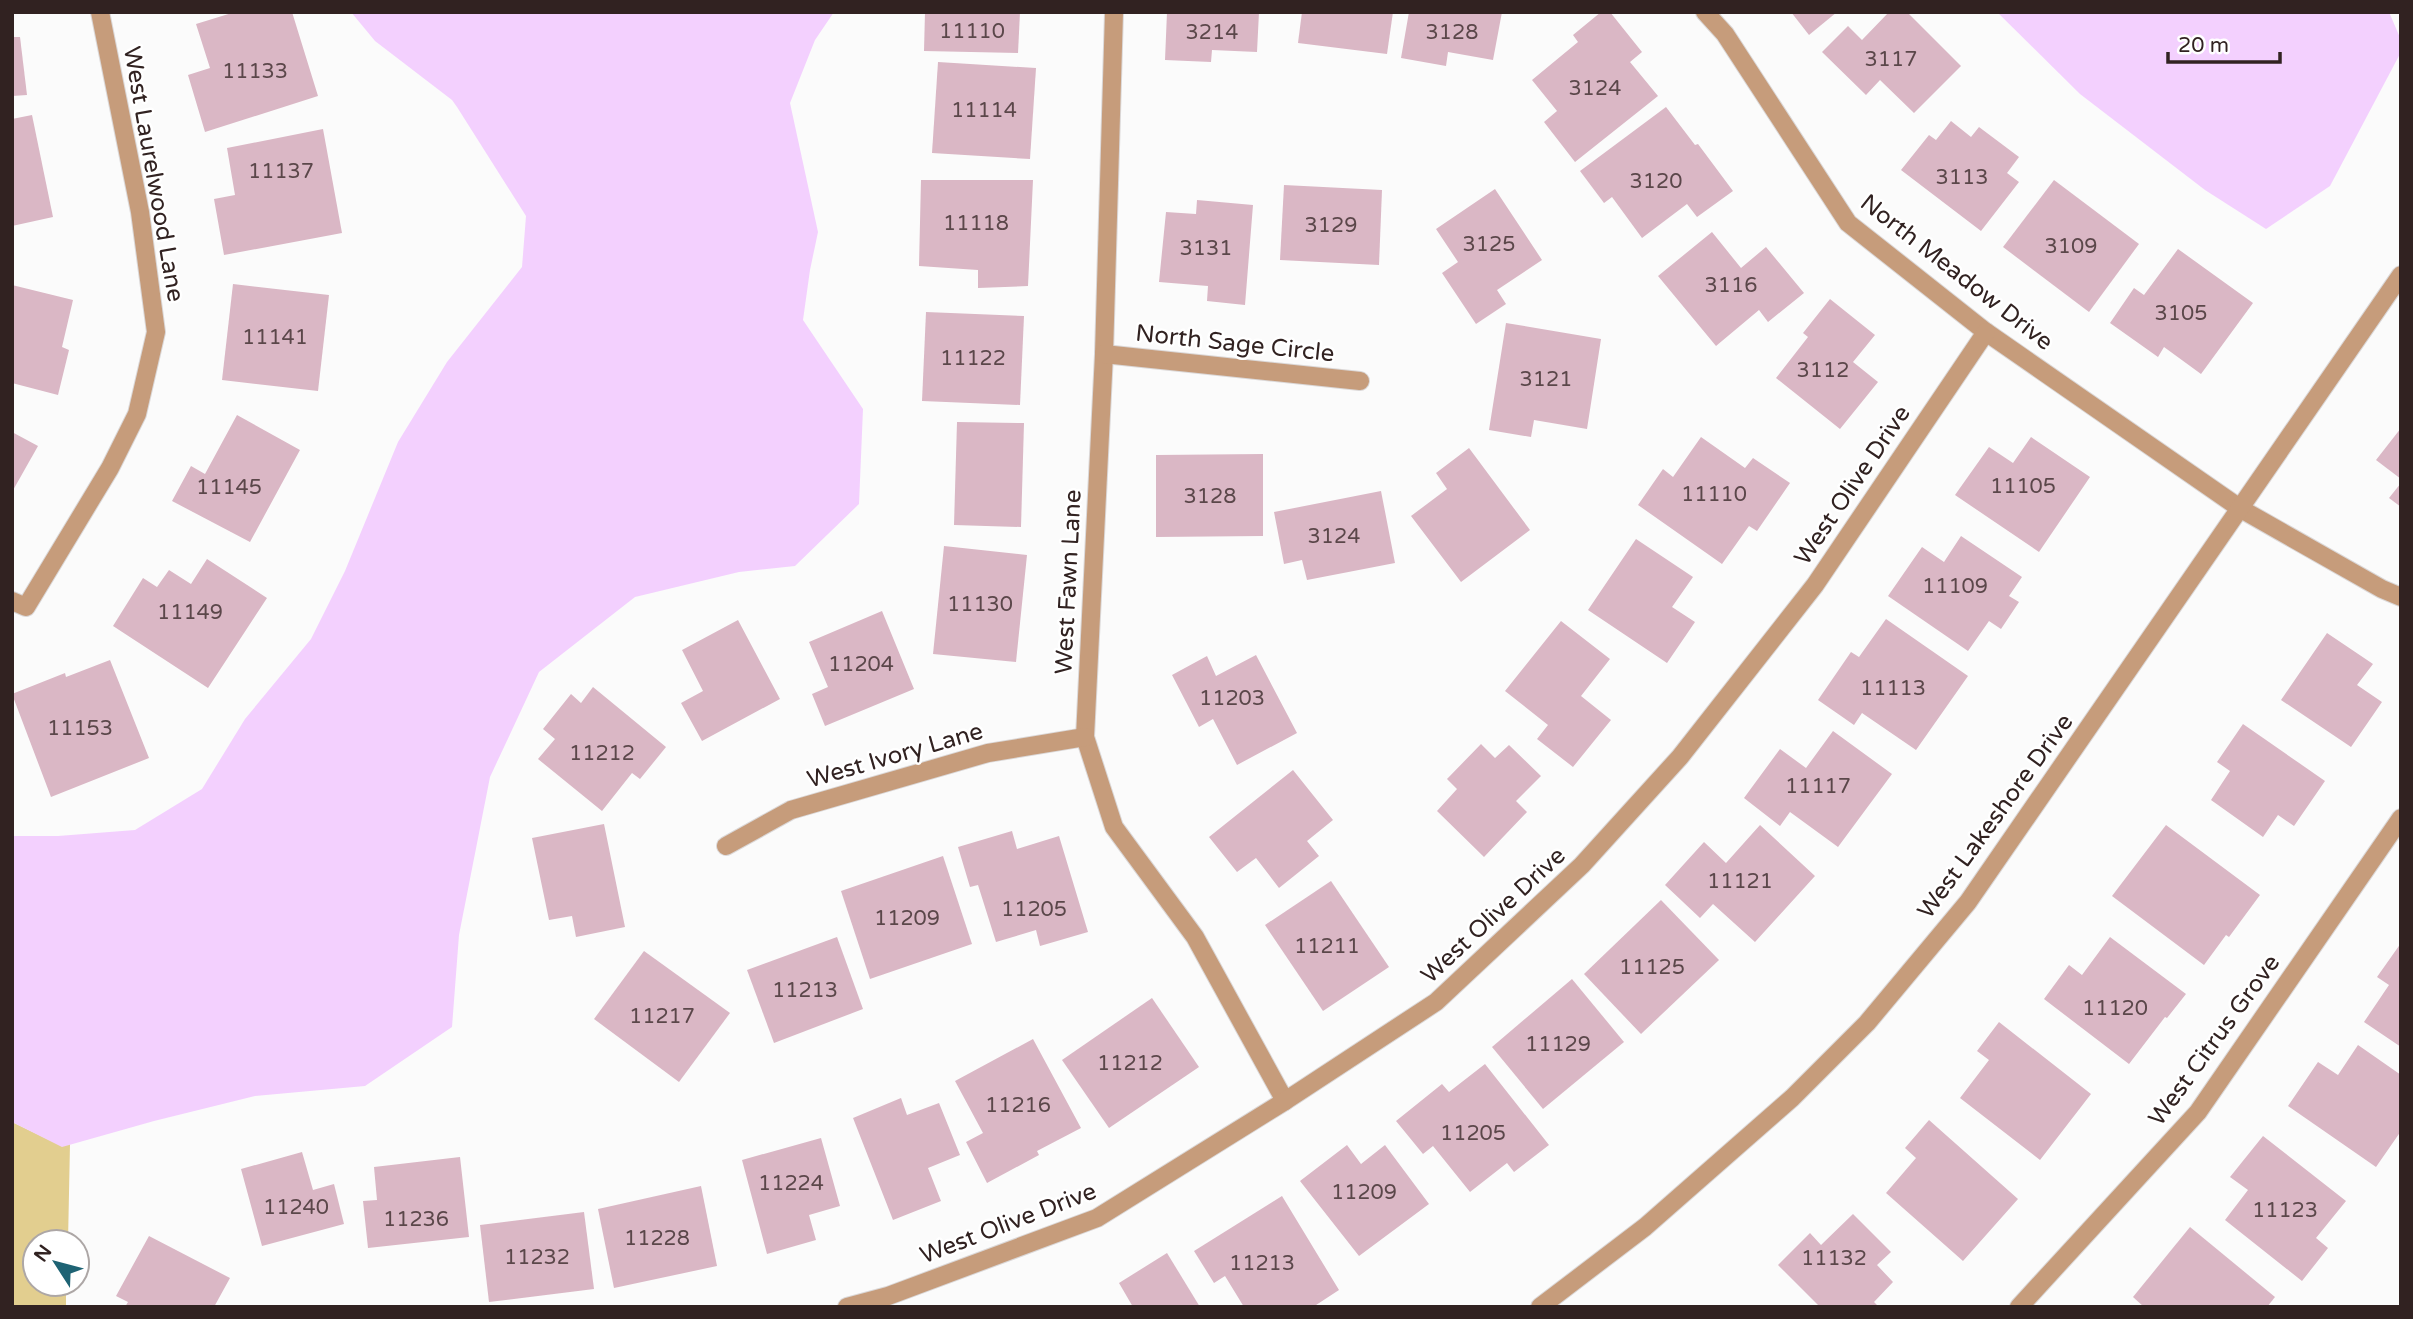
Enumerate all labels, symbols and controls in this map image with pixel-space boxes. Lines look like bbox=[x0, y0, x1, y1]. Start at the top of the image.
house number: 11110 bbox=[939, 19, 1005, 44]
house number: 3214 bbox=[1186, 20, 1238, 45]
house number: 3128 bbox=[1426, 20, 1478, 45]
scale bar bbox=[2168, 21, 2280, 65]
text: 20 m bbox=[2178, 33, 2229, 58]
street label: West Laurelwood Lane bbox=[117, 44, 190, 304]
house number: 3117 bbox=[1865, 47, 1917, 72]
house number: 11133 bbox=[222, 59, 288, 84]
house number: 3124 bbox=[1569, 76, 1621, 101]
house number: 11114 bbox=[951, 98, 1017, 123]
house number: 11137 bbox=[248, 159, 314, 184]
house number: 3113 bbox=[1936, 165, 1988, 190]
house number: 3120 bbox=[1630, 169, 1682, 194]
street label: North Meadow Drive bbox=[1855, 188, 2059, 357]
house number: 11118 bbox=[943, 211, 1009, 236]
house number: 3129 bbox=[1305, 213, 1357, 238]
house number: 3125 bbox=[1463, 232, 1515, 257]
house number: 3109 bbox=[2045, 234, 2097, 259]
house number: 3131 bbox=[1180, 236, 1232, 261]
house number: 3116 bbox=[1705, 273, 1757, 298]
house number: 3105 bbox=[2155, 301, 2207, 326]
street label: North Sage Circle bbox=[1134, 319, 1336, 368]
house number: 11141 bbox=[242, 325, 308, 350]
house number: 11122 bbox=[940, 346, 1006, 371]
house number: 3112 bbox=[1797, 358, 1849, 383]
house number: 3121 bbox=[1520, 367, 1572, 392]
street label: West Olive Drive bbox=[1788, 400, 1917, 571]
house number: 11105 bbox=[1990, 474, 2056, 499]
house number: 11145 bbox=[196, 475, 262, 500]
house number: 11110 bbox=[1681, 482, 1747, 507]
house number: 3128 bbox=[1184, 484, 1236, 509]
street label: West Fawn Lane bbox=[1049, 489, 1088, 675]
house number: 3124 bbox=[1308, 524, 1360, 549]
house number: 11109 bbox=[1922, 574, 1988, 599]
house number: 11130 bbox=[947, 592, 1013, 617]
house number: 11149 bbox=[157, 600, 223, 625]
house number: 11204 bbox=[828, 652, 894, 677]
house number: 11113 bbox=[1860, 676, 1926, 701]
house number: 11203 bbox=[1199, 686, 1265, 711]
street label: West Lakeshore Drive bbox=[1911, 708, 2079, 924]
house number: 11153 bbox=[47, 716, 113, 741]
street label: West Ivory Lane bbox=[804, 717, 986, 794]
house number: 11212 bbox=[569, 741, 635, 766]
house number: 11117 bbox=[1785, 774, 1851, 799]
street label: West Olive Drive bbox=[1415, 841, 1571, 990]
house number: 11121 bbox=[1707, 869, 1773, 894]
house number: 11205 bbox=[1001, 897, 1067, 922]
house number: 11209 bbox=[874, 906, 940, 931]
house number: 11211 bbox=[1294, 934, 1360, 959]
street label: West Citrus Grove bbox=[2143, 949, 2286, 1132]
house number: 11125 bbox=[1619, 955, 1685, 980]
house number: 11213 bbox=[772, 978, 838, 1003]
house number: 11120 bbox=[2082, 996, 2148, 1021]
house number: 11217 bbox=[629, 1004, 695, 1029]
house number: 11129 bbox=[1525, 1032, 1591, 1057]
house number: 11212 bbox=[1097, 1051, 1163, 1076]
house number: 11216 bbox=[985, 1093, 1051, 1118]
house number: 11205 bbox=[1440, 1121, 1506, 1146]
house number: 11224 bbox=[758, 1171, 824, 1196]
street label: West Olive Drive bbox=[916, 1177, 1100, 1270]
house number: 11209 bbox=[1331, 1180, 1397, 1205]
house number: 11240 bbox=[263, 1195, 329, 1220]
house number: 11123 bbox=[2252, 1198, 2318, 1223]
house number: 11236 bbox=[383, 1207, 449, 1232]
house number: 11228 bbox=[624, 1226, 690, 1251]
north arrow bbox=[21, 1228, 91, 1298]
text: N bbox=[30, 1241, 56, 1266]
house number: 11232 bbox=[504, 1245, 570, 1270]
house number: 11132 bbox=[1801, 1246, 1867, 1271]
house number: 11213 bbox=[1229, 1251, 1295, 1276]

